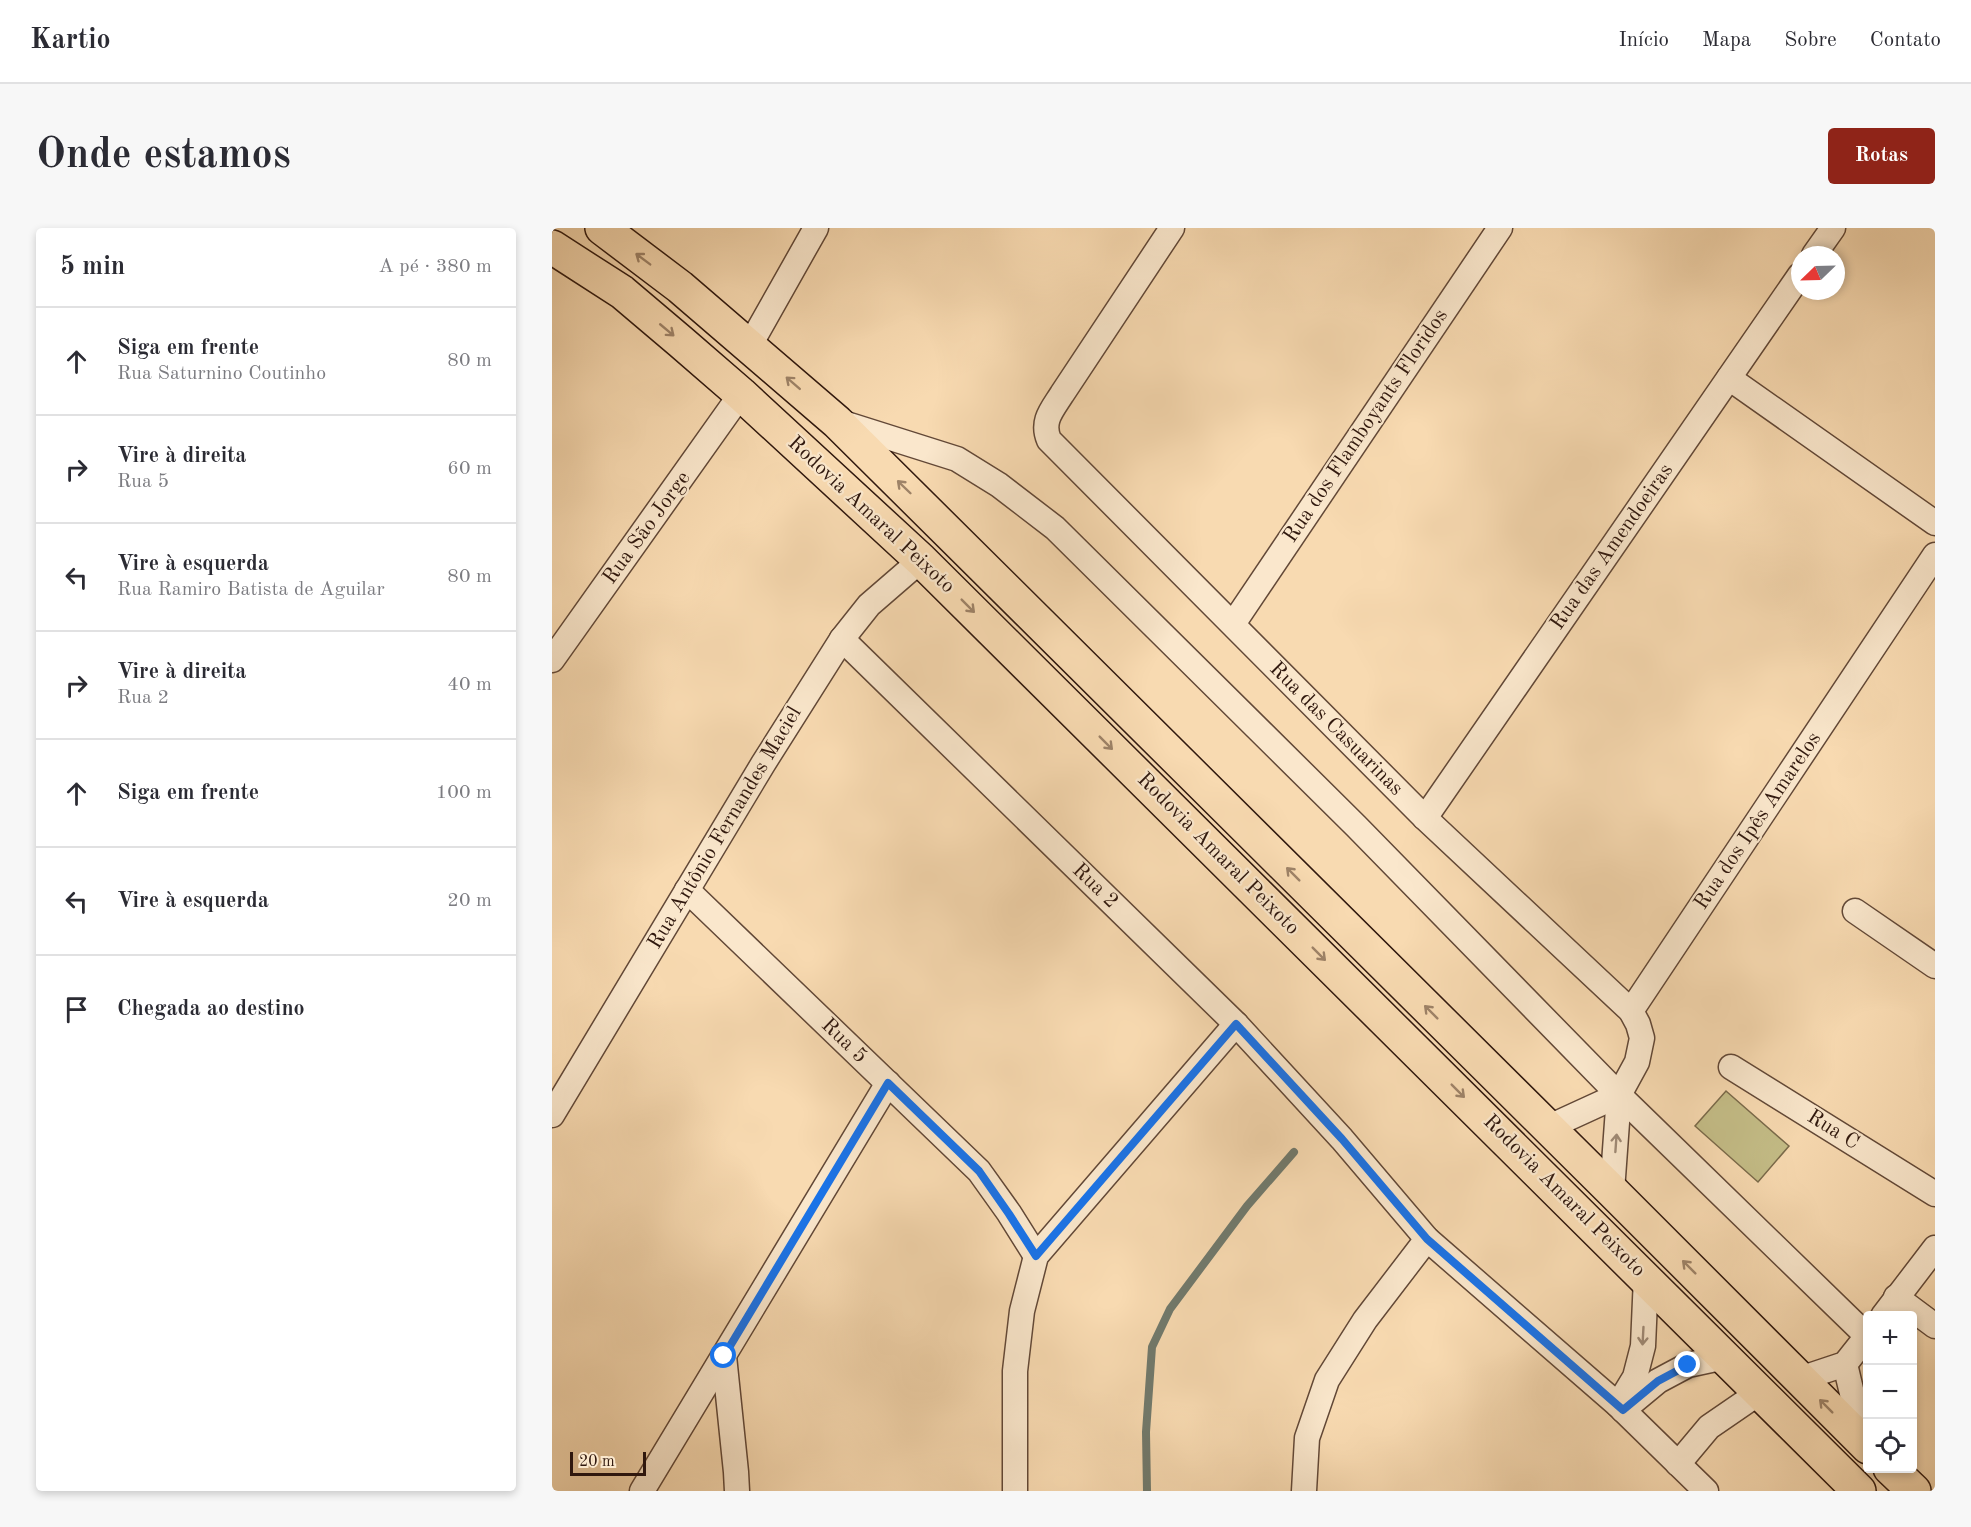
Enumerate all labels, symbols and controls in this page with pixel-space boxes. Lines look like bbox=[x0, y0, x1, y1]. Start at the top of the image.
text: Kartio bbox=[30, 27, 111, 55]
text: Início bbox=[1618, 30, 1669, 51]
text: Mapa bbox=[1702, 30, 1751, 51]
text: Sobre bbox=[1784, 30, 1837, 51]
text: Contato bbox=[1870, 30, 1941, 51]
button: Rotas bbox=[1828, 128, 1935, 184]
text: Onde estamos bbox=[36, 135, 291, 177]
north arrow bbox=[1791, 246, 1845, 300]
one-way arrow bbox=[635, 253, 651, 266]
text: 5 min bbox=[60, 254, 125, 280]
text: A pé · 380 m bbox=[378, 257, 492, 277]
street label: Rua dos Flamboyants Floridos bbox=[1280, 306, 1452, 546]
one-way arrow bbox=[659, 323, 674, 337]
text: Siga em frente bbox=[117, 337, 259, 359]
icon: ahead bbox=[60, 345, 93, 378]
text: 80 m bbox=[447, 351, 492, 371]
text: Rua Saturnino Coutinho bbox=[117, 364, 326, 384]
one-way arrow bbox=[786, 376, 801, 390]
street label: Rodovia Amaral Peixoto bbox=[783, 432, 959, 598]
text: Vire à direita bbox=[117, 445, 247, 467]
icon: right bbox=[60, 453, 93, 486]
text: 60 m bbox=[447, 459, 492, 479]
street label: Rua das Amendoeiras bbox=[1547, 460, 1677, 634]
street label: Rua São Jorge bbox=[599, 468, 695, 588]
text: Rua 5 bbox=[117, 472, 169, 492]
one-way arrow bbox=[897, 480, 912, 494]
text: Vire à esquerda bbox=[117, 553, 269, 575]
icon: left bbox=[60, 561, 93, 594]
text: 80 m bbox=[447, 567, 492, 587]
text: Rua Ramiro Batista de Aguilar bbox=[117, 580, 385, 600]
one-way arrow bbox=[960, 599, 975, 614]
street label: Rua das Casuarinas bbox=[1265, 658, 1407, 800]
text: Vire à direita bbox=[117, 661, 247, 683]
icon: right bbox=[60, 669, 93, 702]
text: 40 m bbox=[447, 675, 492, 695]
text: Rua 2 bbox=[117, 688, 169, 708]
street label: Rua Antônio Fernandes Maciel bbox=[644, 703, 806, 953]
street label: Rua dos Ipês Amarelos bbox=[1691, 728, 1825, 914]
one-way arrow bbox=[1099, 736, 1114, 751]
street label: Rodovia Amaral Peixoto bbox=[1133, 769, 1303, 939]
icon: ahead bbox=[60, 777, 93, 810]
text: Siga em frente bbox=[117, 782, 259, 804]
text: 100 m bbox=[436, 783, 492, 803]
street label: Rua 2 bbox=[1068, 859, 1122, 913]
one-way arrow bbox=[1286, 867, 1301, 882]
icon: left bbox=[60, 885, 93, 918]
text: Vire à esquerda bbox=[117, 890, 269, 912]
text: 20 m bbox=[447, 891, 492, 911]
one-way arrow bbox=[1312, 947, 1327, 962]
icon: arrive bbox=[60, 993, 93, 1026]
text: Chegada ao destino bbox=[117, 998, 305, 1020]
one-way arrow bbox=[1424, 1004, 1438, 1019]
street label: Rua 5 bbox=[817, 1014, 871, 1068]
one-way arrow bbox=[1451, 1084, 1466, 1099]
street label: Rua C bbox=[1803, 1106, 1863, 1154]
street label: Rodovia Amaral Peixoto bbox=[1479, 1111, 1649, 1281]
one-way arrow bbox=[1610, 1133, 1621, 1153]
one-way arrow bbox=[1681, 1260, 1696, 1275]
map controls bbox=[1863, 1311, 1917, 1473]
button: + bbox=[1863, 1311, 1917, 1365]
one-way arrow bbox=[1638, 1325, 1649, 1345]
route start bbox=[710, 1342, 736, 1368]
route end bbox=[1674, 1351, 1700, 1377]
button: − bbox=[1863, 1365, 1917, 1419]
one-way arrow bbox=[1819, 1398, 1834, 1413]
button: locate bbox=[1863, 1419, 1917, 1473]
scale bar bbox=[570, 1449, 646, 1476]
text: 20 m bbox=[579, 1454, 615, 1470]

